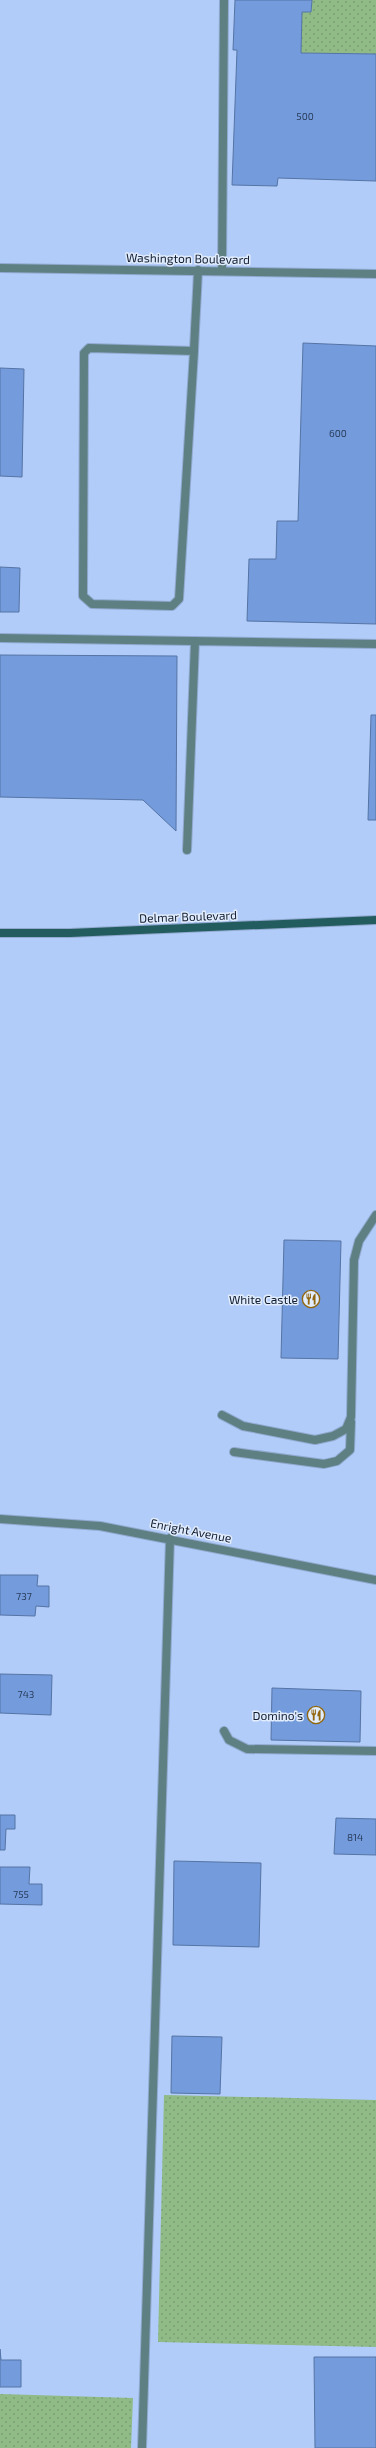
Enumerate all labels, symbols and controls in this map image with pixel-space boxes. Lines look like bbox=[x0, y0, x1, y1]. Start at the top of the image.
house number: 500 bbox=[296, 110, 314, 122]
street label: Washington Boulevard bbox=[126, 250, 250, 266]
house number: 600 bbox=[329, 427, 347, 439]
street label: Delmar Boulevard bbox=[139, 907, 237, 925]
restaurant icon: White Castle bbox=[301, 1289, 321, 1309]
place label: White Castle bbox=[229, 1292, 298, 1306]
street label: Enright Avenue bbox=[149, 1515, 233, 1545]
house number: 737 bbox=[16, 1590, 32, 1602]
house number: 743 bbox=[18, 1688, 34, 1700]
restaurant icon: Domino's bbox=[306, 1705, 326, 1725]
place label: Domino's bbox=[253, 1708, 303, 1722]
house number: 814 bbox=[347, 1831, 363, 1843]
house number: 755 bbox=[13, 1888, 29, 1900]

